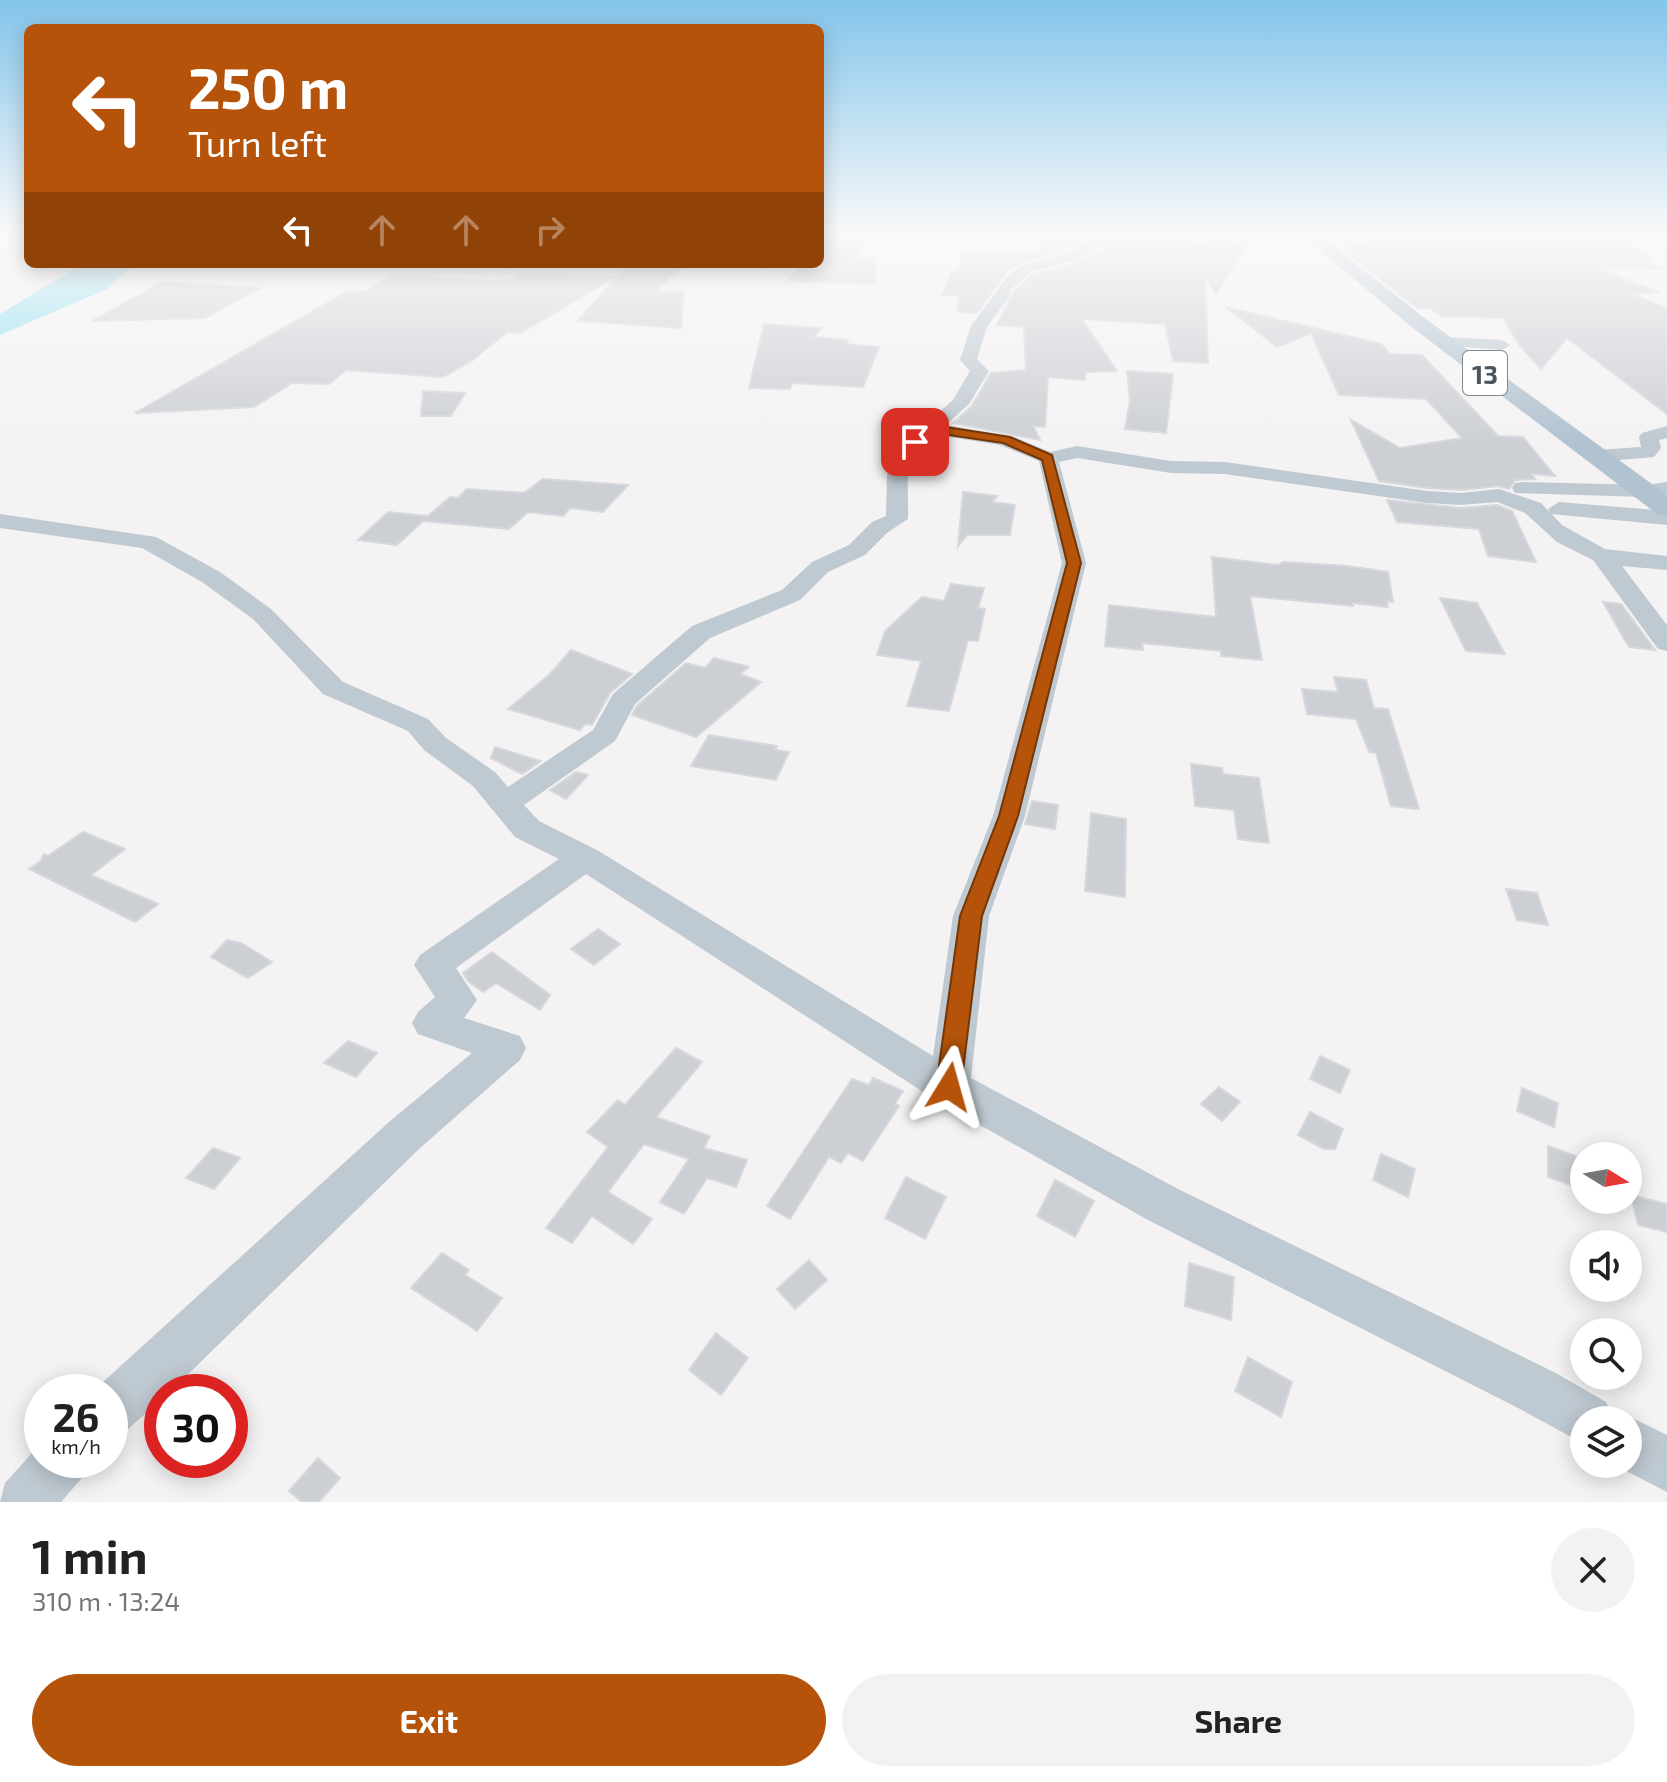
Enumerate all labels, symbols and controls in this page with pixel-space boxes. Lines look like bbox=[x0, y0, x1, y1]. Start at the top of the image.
text: 250 m bbox=[188, 53, 348, 120]
icon: left bbox=[56, 56, 160, 160]
text: Turn left bbox=[188, 121, 327, 164]
icon: left bbox=[276, 208, 320, 252]
icon: ahead bbox=[360, 208, 404, 252]
icon: ahead bbox=[444, 208, 488, 252]
icon: right bbox=[528, 208, 572, 252]
road number: 13 bbox=[1463, 351, 1507, 395]
pin bbox=[881, 408, 949, 476]
icon: arrive bbox=[893, 420, 937, 464]
position arrow bbox=[907, 1045, 991, 1129]
north arrow bbox=[1570, 1142, 1642, 1214]
map controls bbox=[1570, 1142, 1642, 1478]
button: sound bbox=[1570, 1230, 1642, 1302]
button: search bbox=[1570, 1318, 1642, 1390]
speed limit sign: 30 bbox=[144, 1374, 248, 1478]
text: 26 bbox=[53, 1392, 99, 1440]
button: layers bbox=[1570, 1406, 1642, 1478]
text: km/h bbox=[51, 1434, 101, 1458]
text: 1 min bbox=[32, 1526, 148, 1584]
button: close bbox=[1551, 1528, 1635, 1612]
text: 310 m · 13:24 bbox=[32, 1585, 180, 1616]
button: Exit bbox=[32, 1674, 826, 1766]
button: Share bbox=[842, 1674, 1635, 1766]

